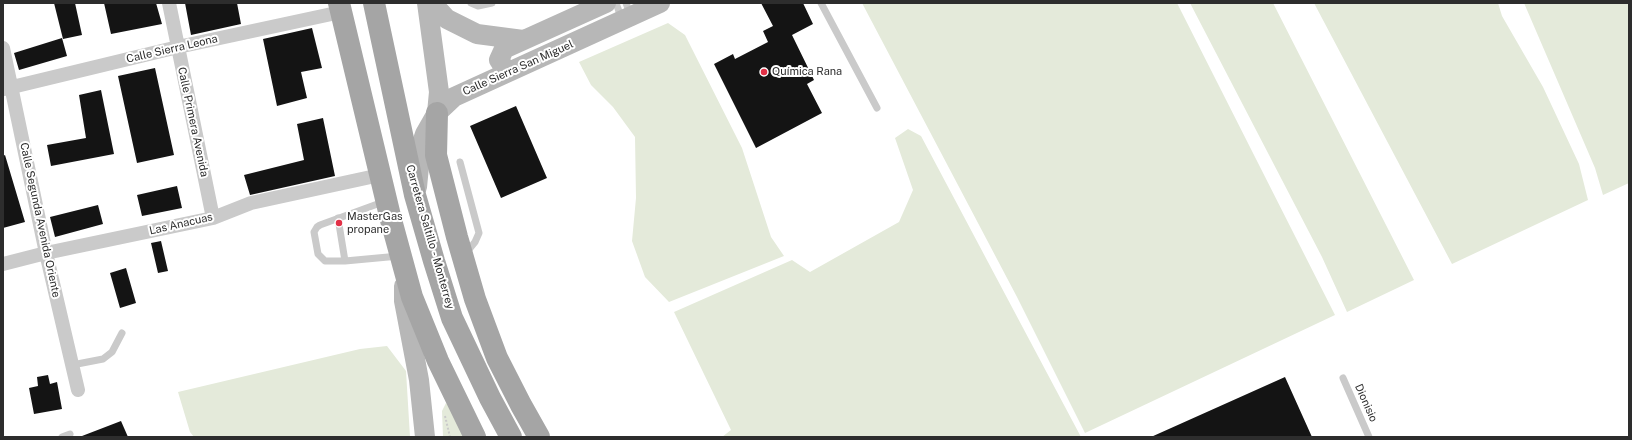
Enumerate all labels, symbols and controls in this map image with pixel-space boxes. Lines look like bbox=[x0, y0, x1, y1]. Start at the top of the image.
street label: Calle Sierra Leona bbox=[125, 32, 219, 66]
street label: Calle Sierra San Miguel bbox=[461, 38, 575, 98]
place label: Química Rana bbox=[772, 65, 842, 79]
street label: Calle Primera Avenida bbox=[175, 66, 211, 178]
marker: Química Rana bbox=[759, 67, 769, 77]
street label: Calle Segunda Avenida Oriente bbox=[17, 141, 63, 299]
street label: Carretera Saltillo - Monterrey bbox=[403, 163, 457, 311]
street label: Las Anacuas bbox=[148, 210, 214, 238]
place label: MasterGas propane bbox=[347, 210, 402, 236]
marker: MasterGas propane bbox=[334, 218, 344, 228]
street label: Dionisio bbox=[1352, 382, 1380, 424]

